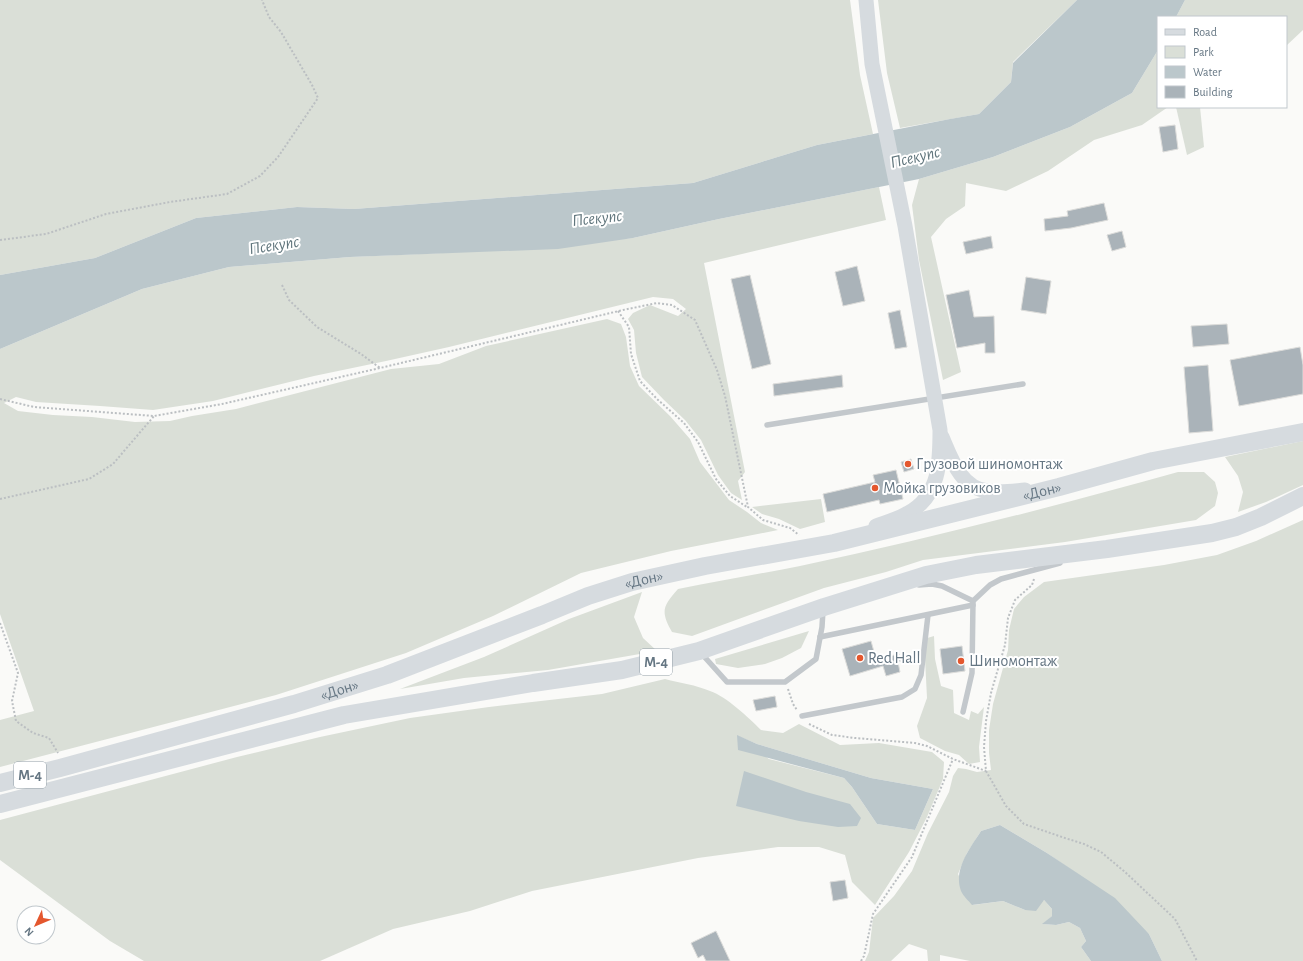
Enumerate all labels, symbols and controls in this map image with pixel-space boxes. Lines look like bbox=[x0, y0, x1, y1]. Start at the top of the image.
legend bbox=[1157, 16, 1287, 108]
text: Road bbox=[1193, 26, 1217, 38]
text: Park bbox=[1193, 46, 1214, 58]
text: Water bbox=[1193, 66, 1222, 78]
text: Building bbox=[1193, 86, 1233, 98]
water label: Псекупс bbox=[889, 143, 942, 171]
water label: Псекупс bbox=[571, 207, 623, 229]
water label: Псекупс bbox=[248, 233, 300, 257]
place label: Грузовой шиномонтаж bbox=[916, 456, 1063, 473]
marker: Грузовой шиномонтаж bbox=[903, 459, 913, 469]
street label: «Дон» bbox=[1021, 479, 1063, 504]
place label: Мойка грузовиков bbox=[883, 480, 1001, 497]
marker: Мойка грузовиков bbox=[870, 483, 880, 493]
street label: «Дон» bbox=[622, 567, 665, 592]
road number: М-4 bbox=[640, 649, 672, 675]
place label: Red Hall bbox=[868, 650, 921, 666]
marker: Red Hall bbox=[855, 653, 865, 663]
place label: Шиномонтаж bbox=[969, 653, 1058, 669]
marker: Шиномонтаж bbox=[956, 656, 966, 666]
street label: «Дон» bbox=[318, 676, 361, 703]
road number: М-4 bbox=[14, 762, 46, 788]
north arrow bbox=[16, 905, 56, 945]
text: N bbox=[23, 925, 36, 938]

